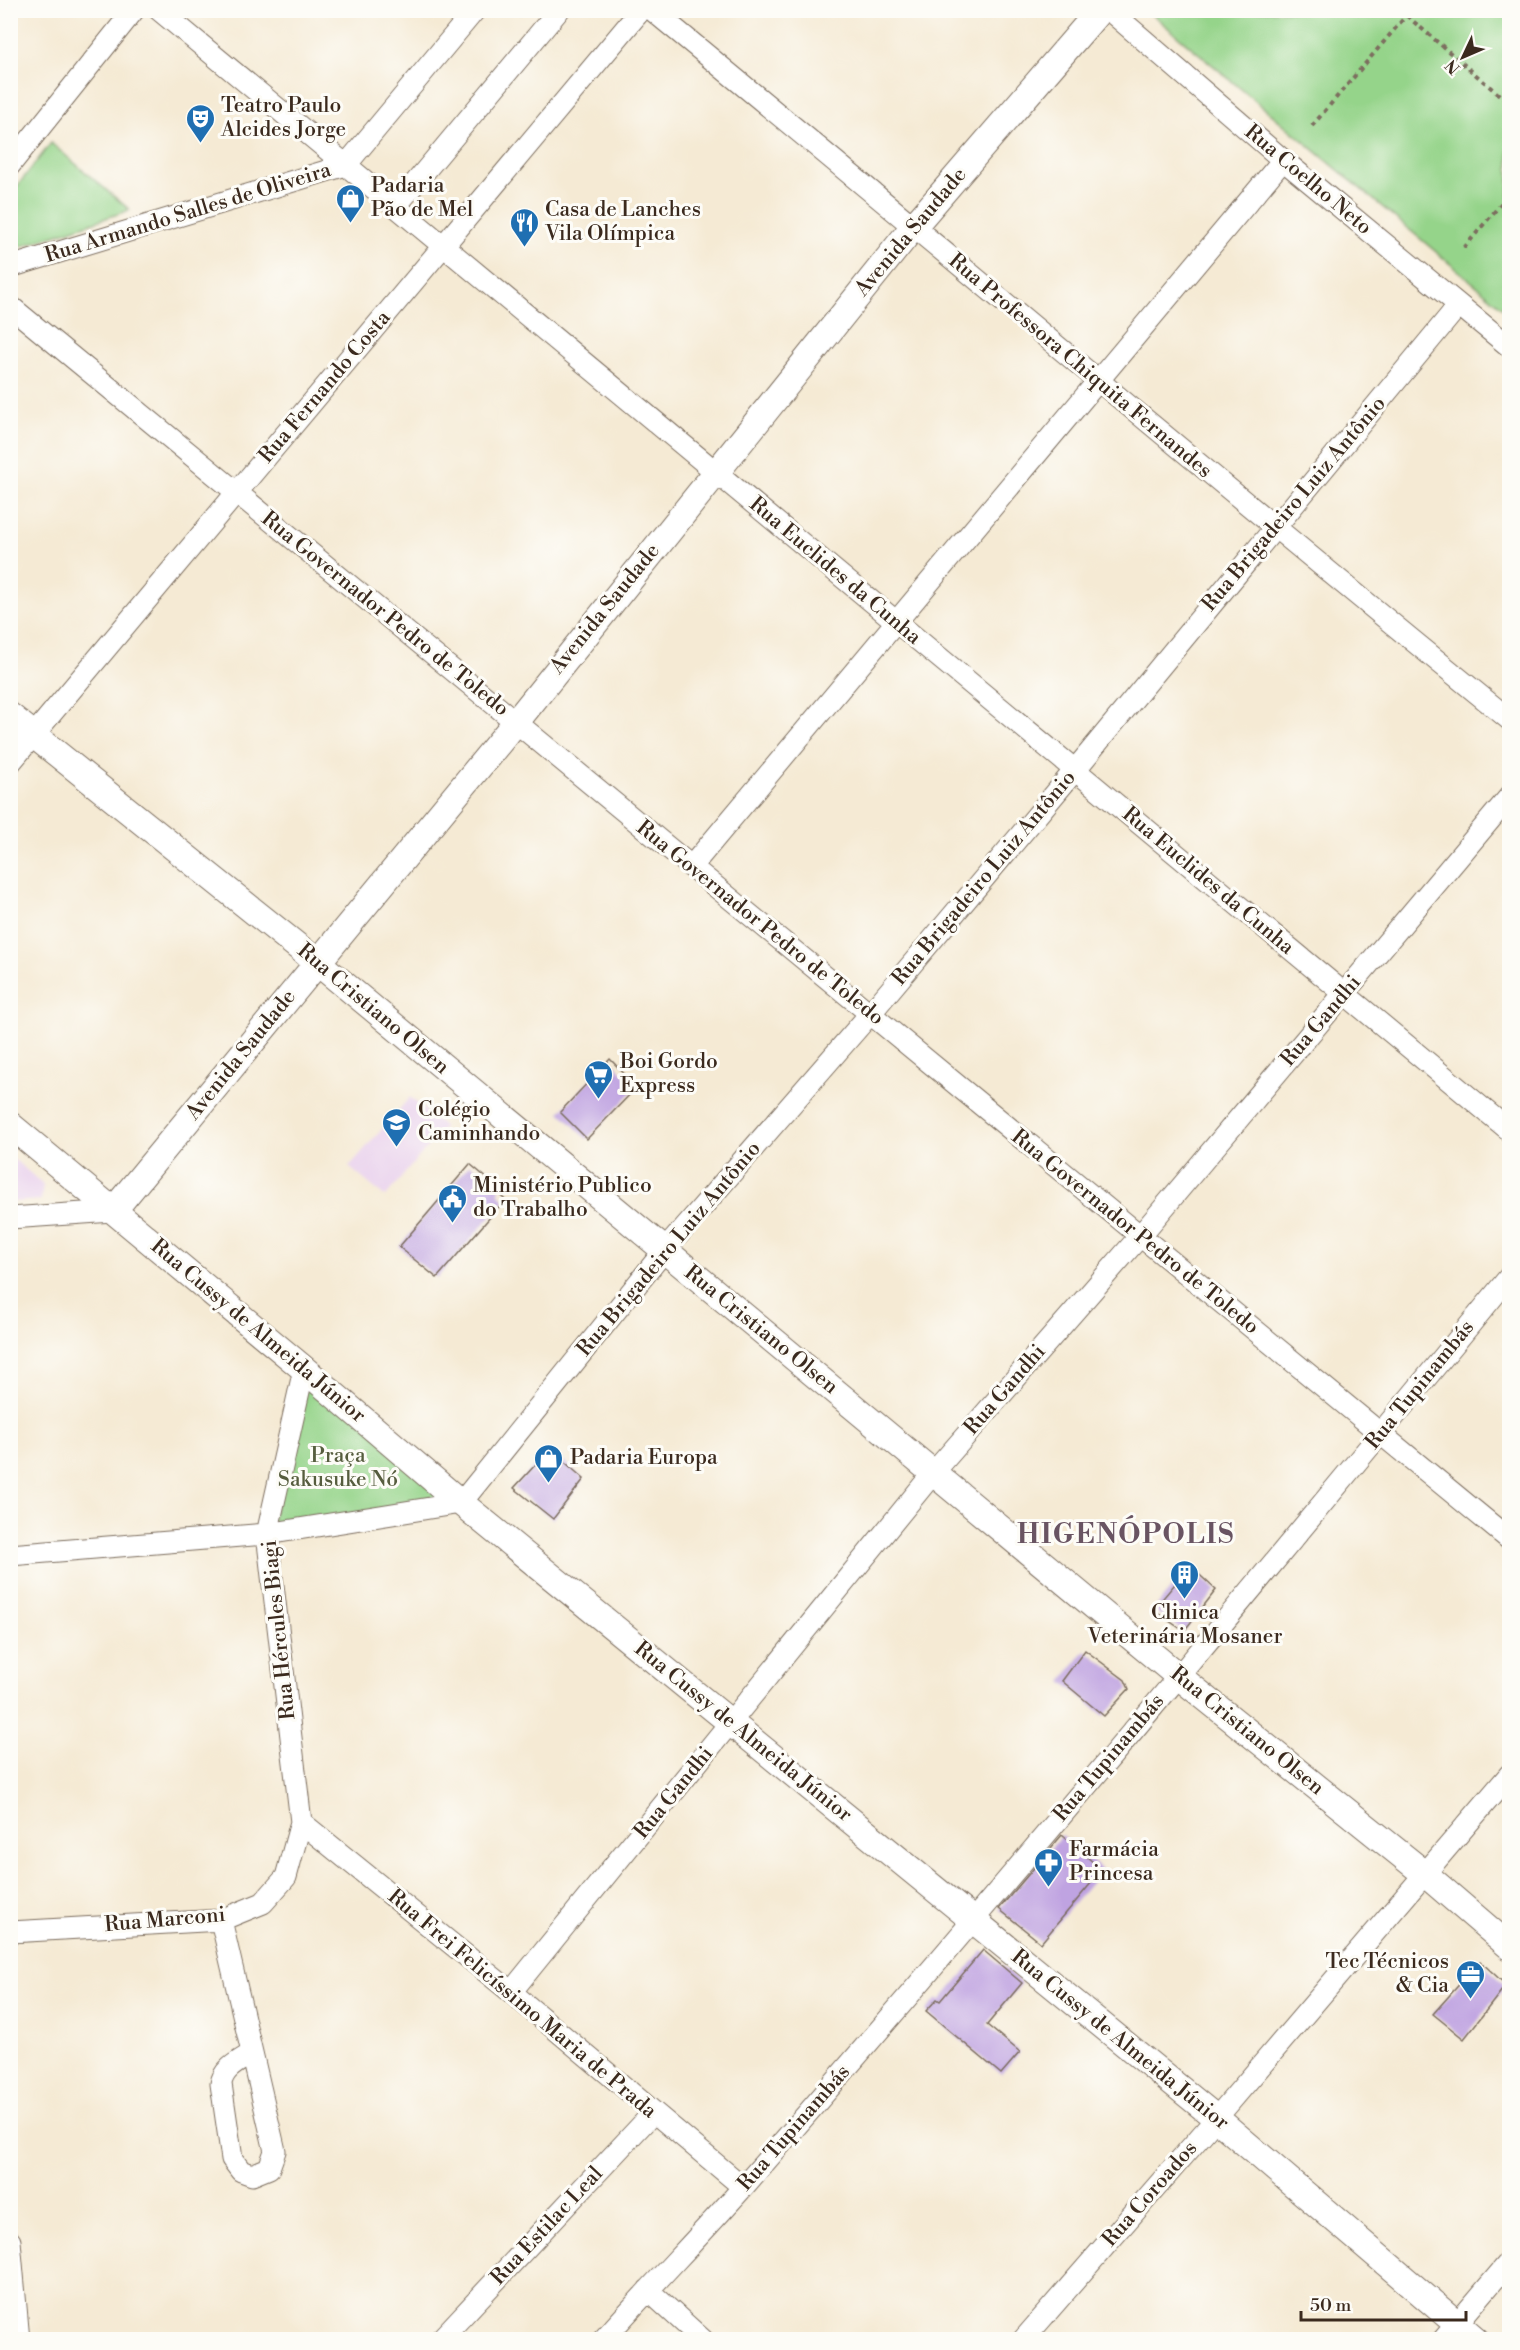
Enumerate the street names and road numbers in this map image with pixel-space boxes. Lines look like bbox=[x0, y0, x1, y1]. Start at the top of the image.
street label: Rua Coelho Neto bbox=[1239, 119, 1377, 241]
street label: Rua Armando Salles de Oliveira bbox=[42, 157, 335, 269]
street label: Avenida Saudade bbox=[849, 162, 972, 302]
street label: Rua Professora Chiquita Fernandes bbox=[943, 248, 1217, 484]
street label: Rua Fernando Costa bbox=[253, 305, 397, 469]
street label: Rua Brigadeiro Luiz Antônio bbox=[1196, 391, 1392, 617]
street label: Rua Euclides da Cunha bbox=[744, 491, 927, 651]
street label: Rua Governador Pedro de Toledo bbox=[256, 506, 514, 722]
street label: Avenida Saudade bbox=[544, 539, 666, 680]
street label: Rua Brigadeiro Luiz Antônio bbox=[886, 765, 1082, 991]
street label: Rua Euclides da Cunha bbox=[1117, 801, 1300, 961]
street label: Rua Governador Pedro de Toledo bbox=[631, 815, 889, 1031]
street label: Rua Cristiano Olsen bbox=[292, 938, 455, 1080]
street label: Rua Gandhi bbox=[1275, 970, 1367, 1072]
street label: Avenida Saudade bbox=[180, 985, 302, 1126]
street label: Rua Governador Pedro de Toledo bbox=[1006, 1124, 1264, 1340]
street label: Rua Brigadeiro Luiz Antônio bbox=[571, 1136, 767, 1362]
street label: Rua Cussy de Almeida Júnior bbox=[145, 1233, 371, 1429]
street label: Rua Cristiano Olsen bbox=[679, 1260, 843, 1400]
street label: Rua Tupinambás bbox=[1360, 1315, 1480, 1455]
street label: Rua Gandhi bbox=[959, 1339, 1051, 1441]
street label: Rua Hércules Biagi bbox=[257, 1539, 301, 1721]
street label: Rua Cussy de Almeida Júnior bbox=[629, 1636, 857, 1828]
street label: Rua Cristiano Olsen bbox=[1165, 1661, 1329, 1801]
street label: Rua Tupinambás bbox=[1048, 1689, 1170, 1827]
street label: Rua Gandhi bbox=[629, 1741, 719, 1844]
street label: Rua Frei Felicíssimo Maria de Prada bbox=[382, 1884, 662, 2125]
street label: Rua Marconi bbox=[103, 1902, 227, 1938]
street label: Rua Cussy de Almeida Júnior bbox=[1006, 1944, 1234, 2136]
street label: Rua Tupinambás bbox=[732, 2060, 856, 2196]
street label: Rua Coroados bbox=[1097, 2136, 1203, 2252]
street label: Rua Estilac Leal bbox=[485, 2161, 609, 2291]

